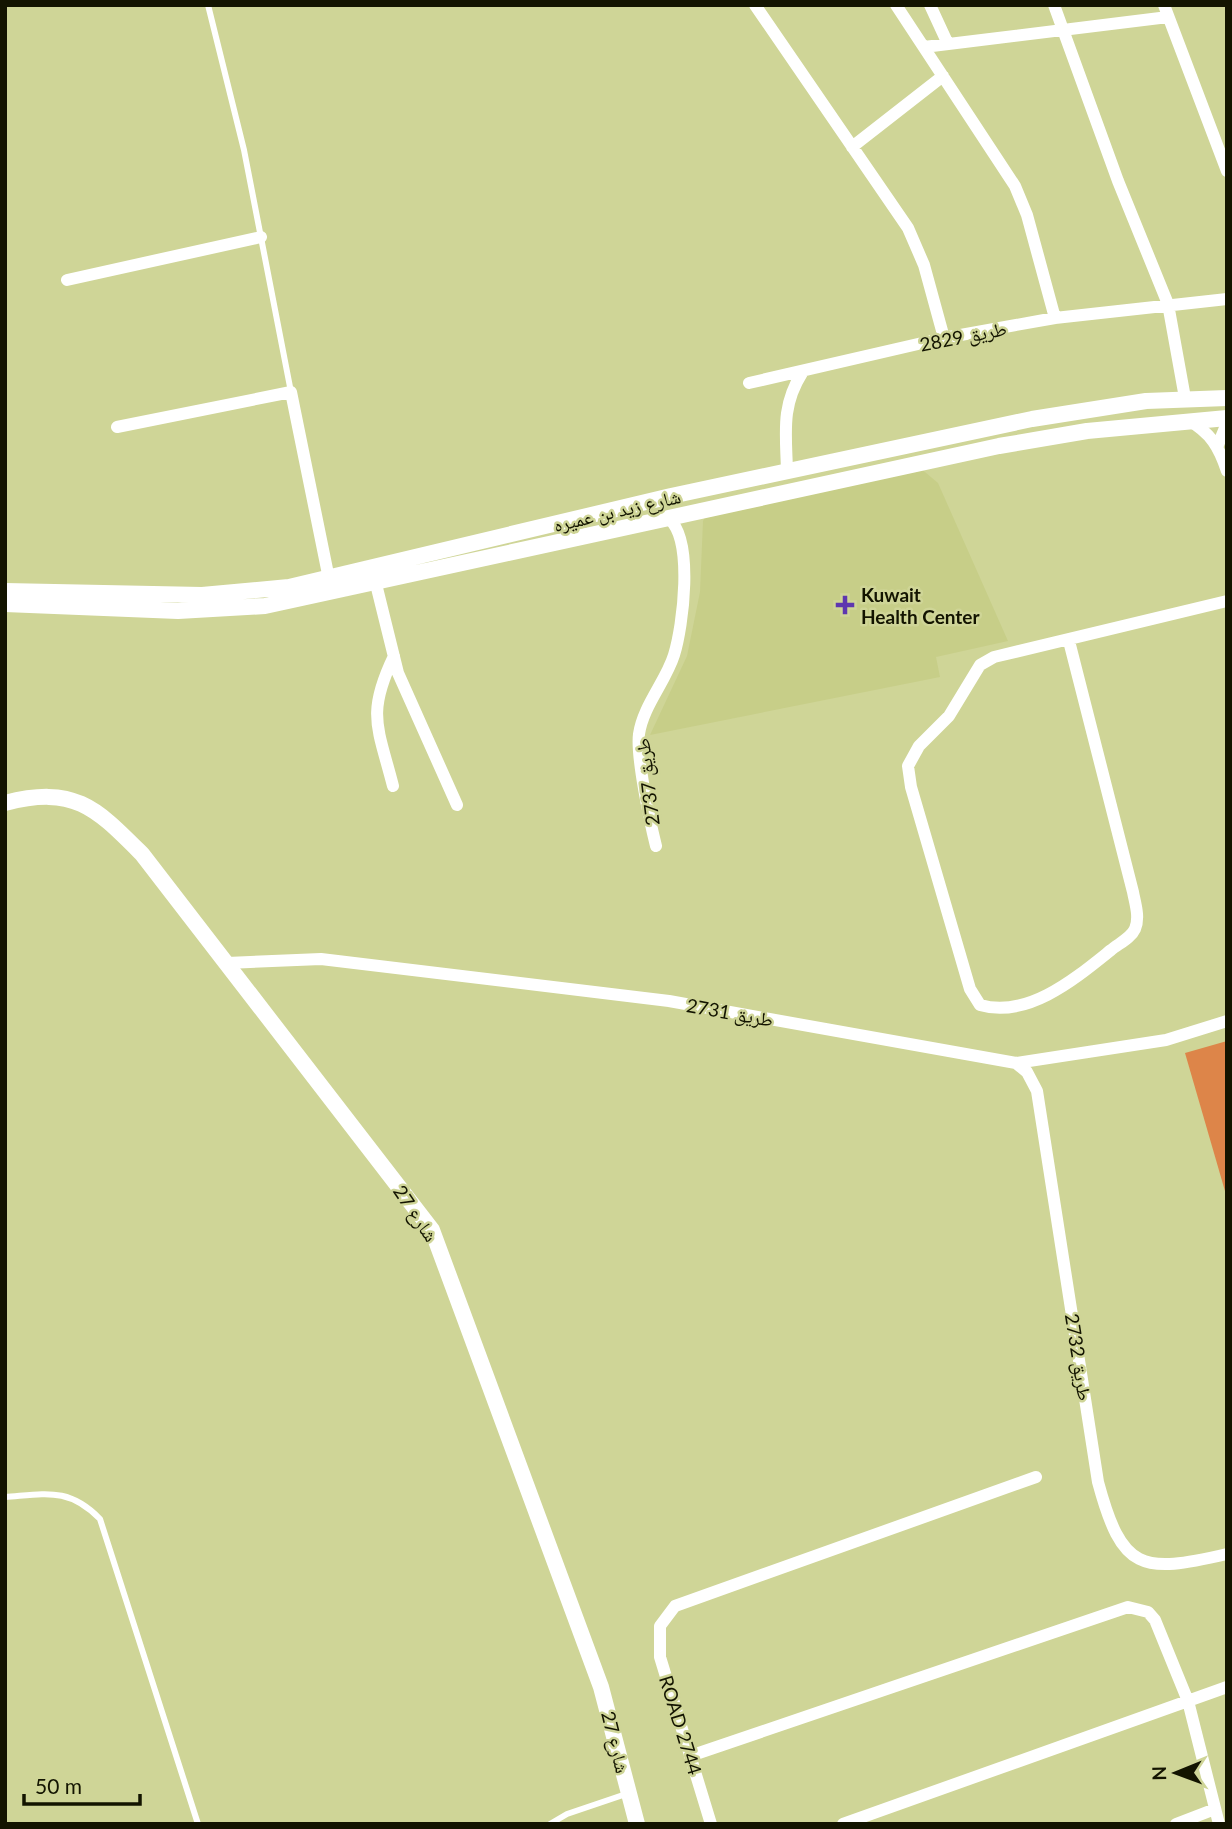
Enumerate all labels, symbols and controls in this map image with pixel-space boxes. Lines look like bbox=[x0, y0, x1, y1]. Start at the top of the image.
street label: طريق 2829 bbox=[918, 316, 1009, 357]
street label: شارع زيد بن عميره bbox=[551, 484, 683, 537]
place label: Kuwait Health Center bbox=[861, 583, 980, 628]
marker: Kuwait Health Center bbox=[835, 595, 855, 615]
street label: طريق 2737 bbox=[630, 737, 665, 827]
street label: طريق 2731 bbox=[685, 993, 775, 1032]
street label: شارع 27 bbox=[388, 1180, 443, 1246]
street label: طريق 2732 bbox=[1060, 1312, 1097, 1402]
street label: ROAD 2744 bbox=[655, 1672, 707, 1778]
street label: شارع 27 bbox=[596, 1709, 635, 1776]
north arrow bbox=[1141, 1738, 1211, 1808]
scale bar bbox=[24, 1762, 140, 1806]
text: N bbox=[1147, 1766, 1170, 1781]
text: 50 m bbox=[35, 1773, 82, 1798]

